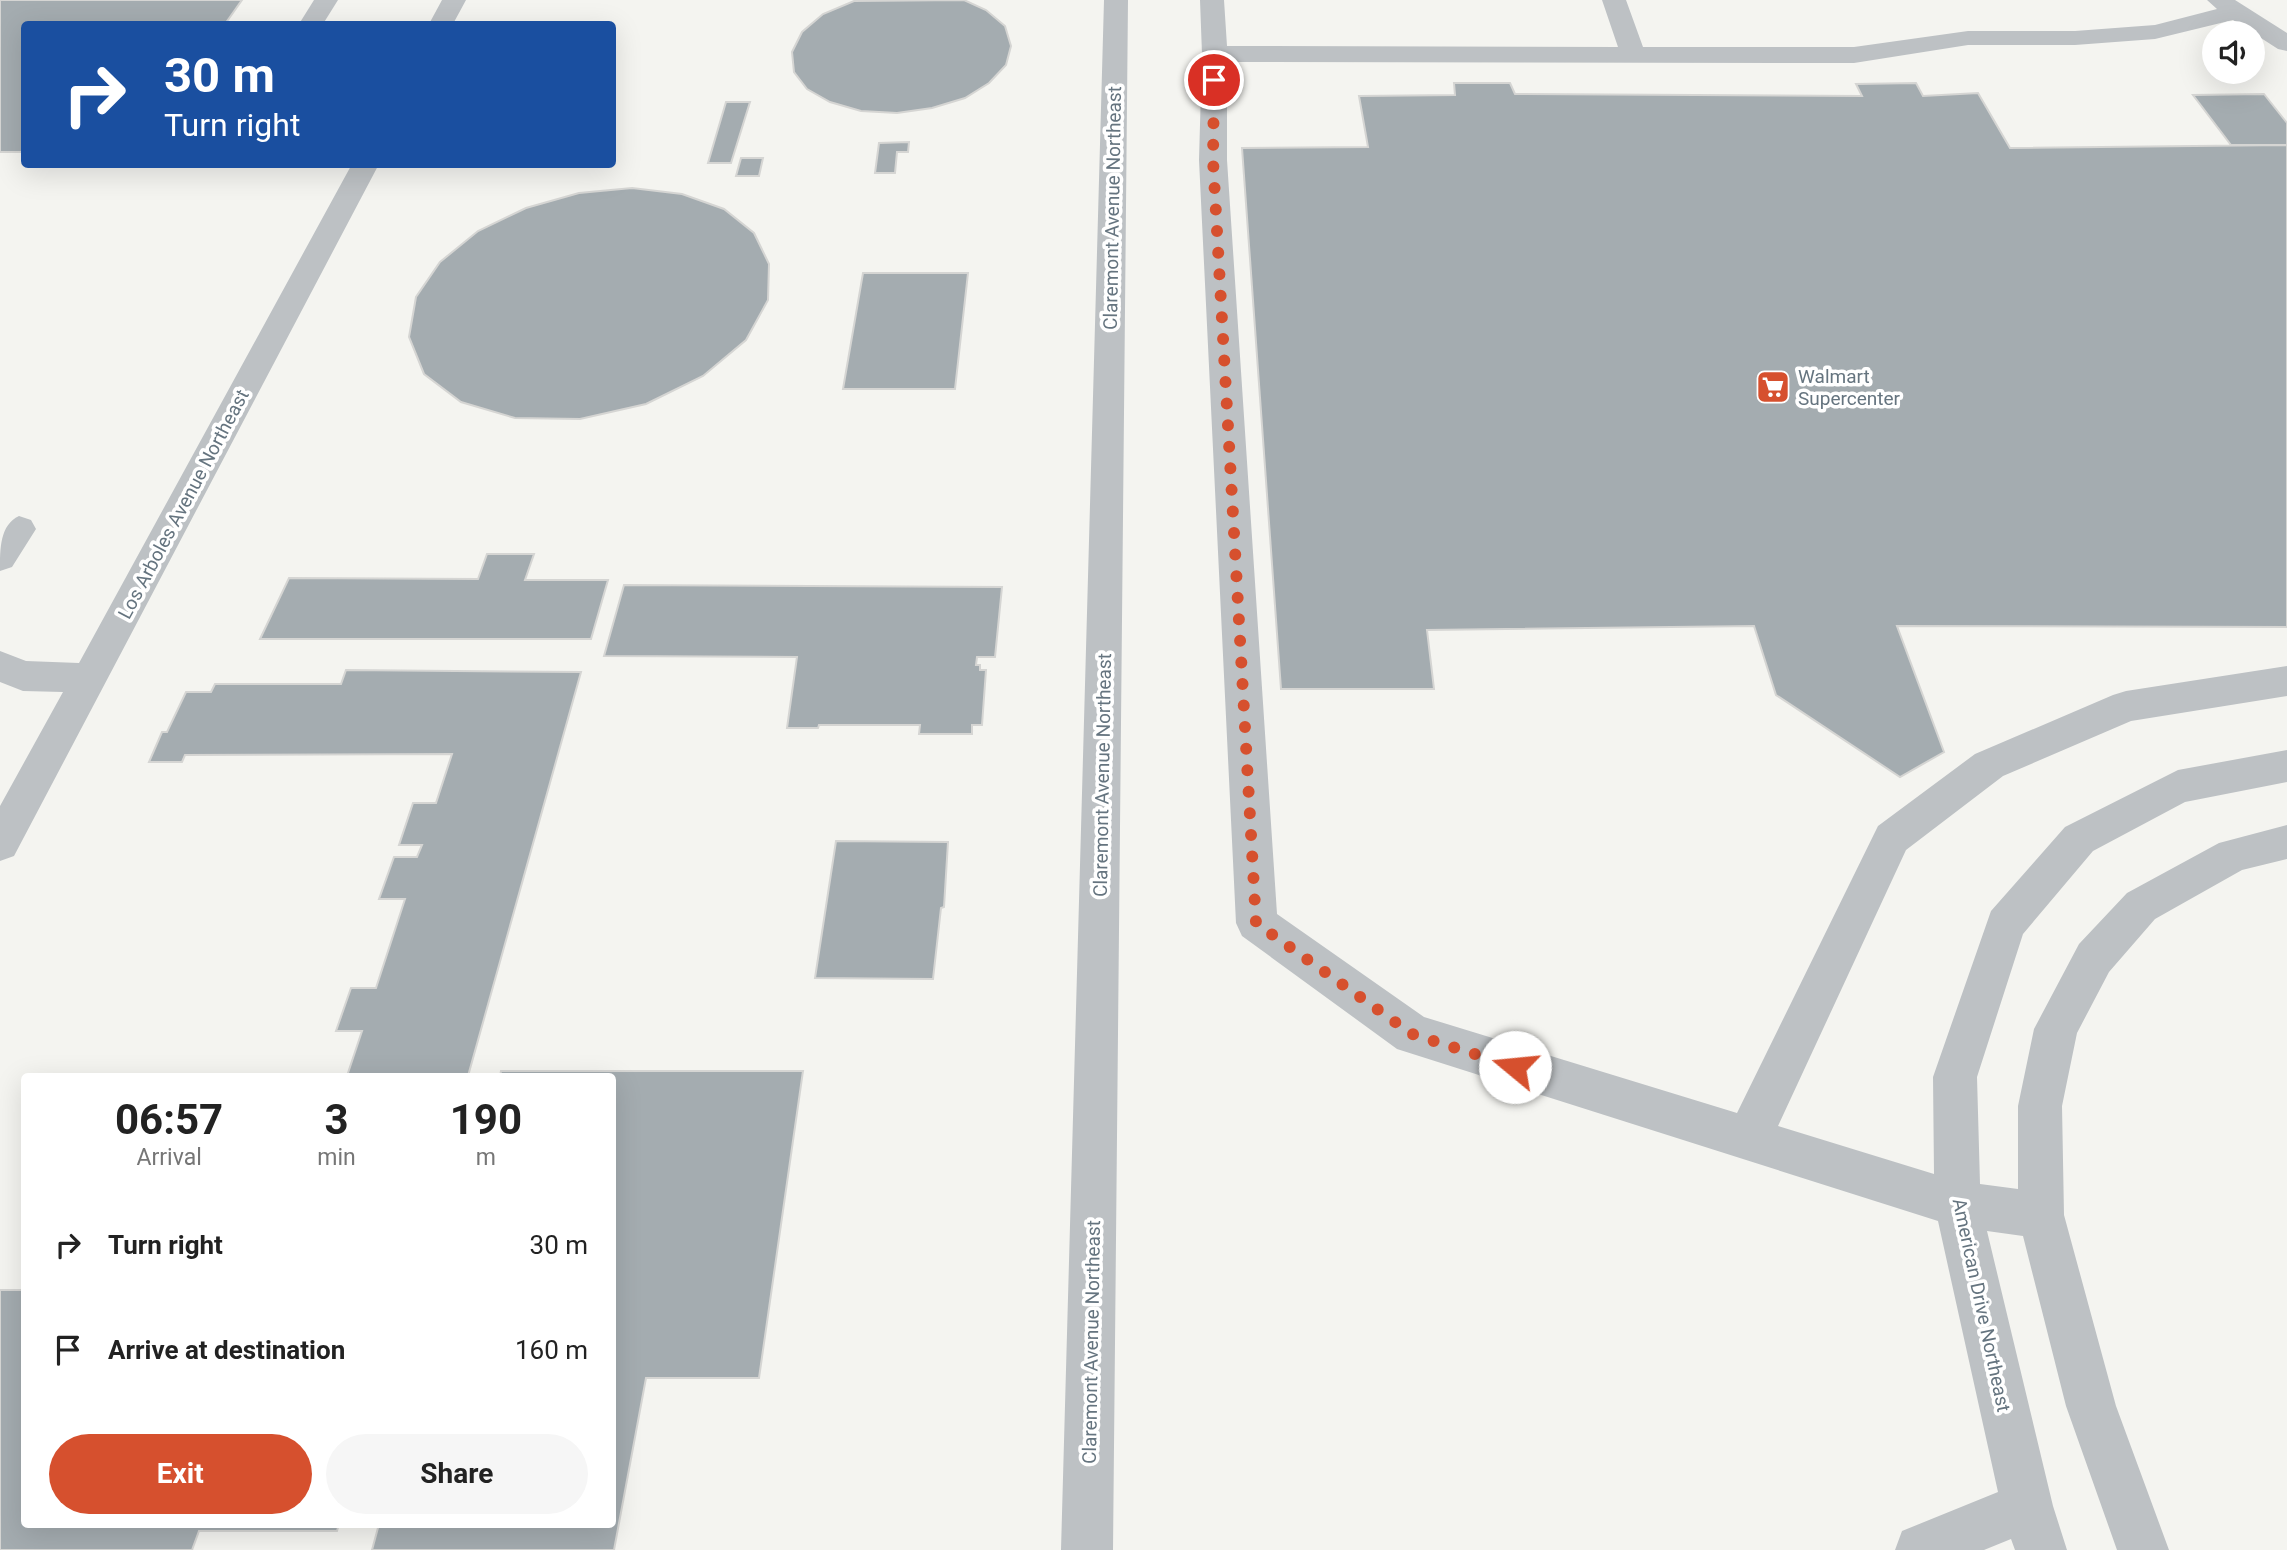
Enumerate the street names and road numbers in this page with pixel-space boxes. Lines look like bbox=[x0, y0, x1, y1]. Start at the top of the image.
street label: Claremont Avenue Northeast bbox=[1099, 86, 1126, 330]
street label: Los Arboles Avenue Northeast bbox=[113, 386, 254, 623]
street label: Claremont Avenue Northeast bbox=[1089, 653, 1116, 897]
street label: American Drive Northeast bbox=[1948, 1196, 2015, 1414]
street label: Claremont Avenue Northeast bbox=[1078, 1220, 1105, 1464]

